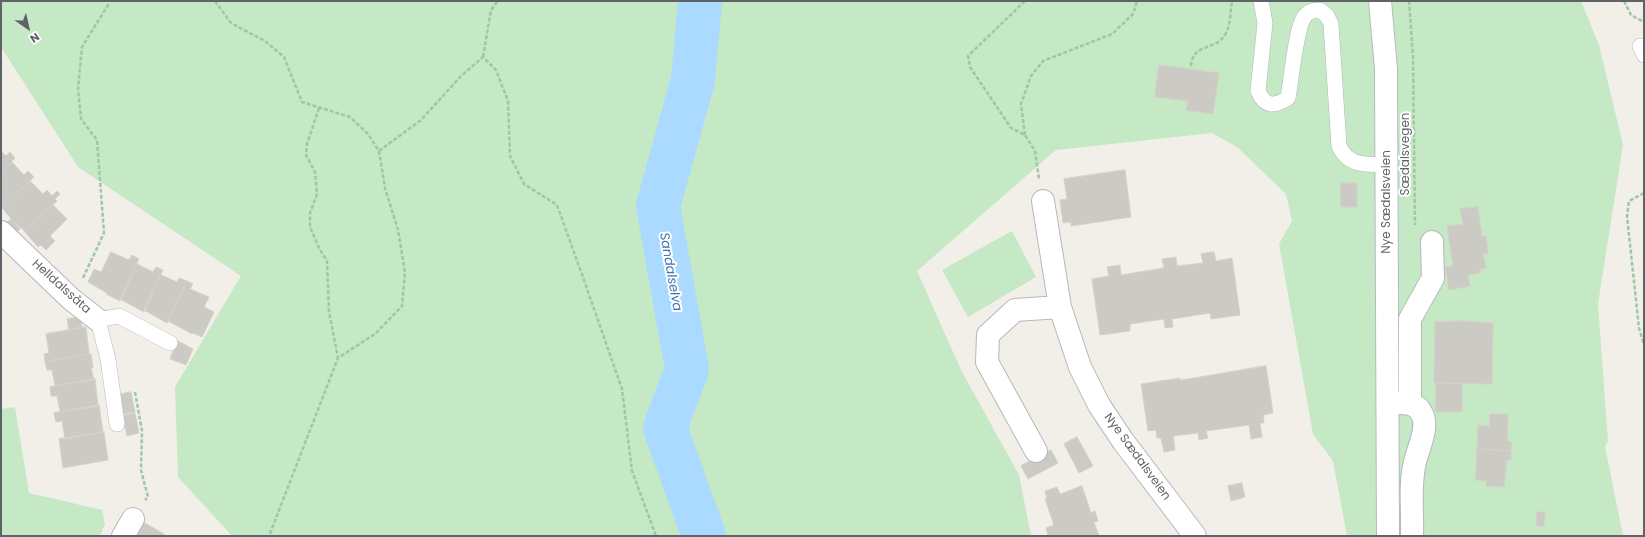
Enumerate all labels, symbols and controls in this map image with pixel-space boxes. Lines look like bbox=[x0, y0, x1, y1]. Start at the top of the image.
north arrow bbox=[8, 8, 48, 48]
text: N bbox=[27, 29, 43, 47]
street label: Sædalsvegen bbox=[1399, 112, 1413, 196]
street label: Nye Sædalsveien bbox=[1380, 150, 1394, 254]
water label: Sandalselva bbox=[655, 231, 685, 313]
street label: Helldalssåta bbox=[29, 257, 93, 317]
street label: Nye Sædalsveien bbox=[1101, 411, 1173, 503]

